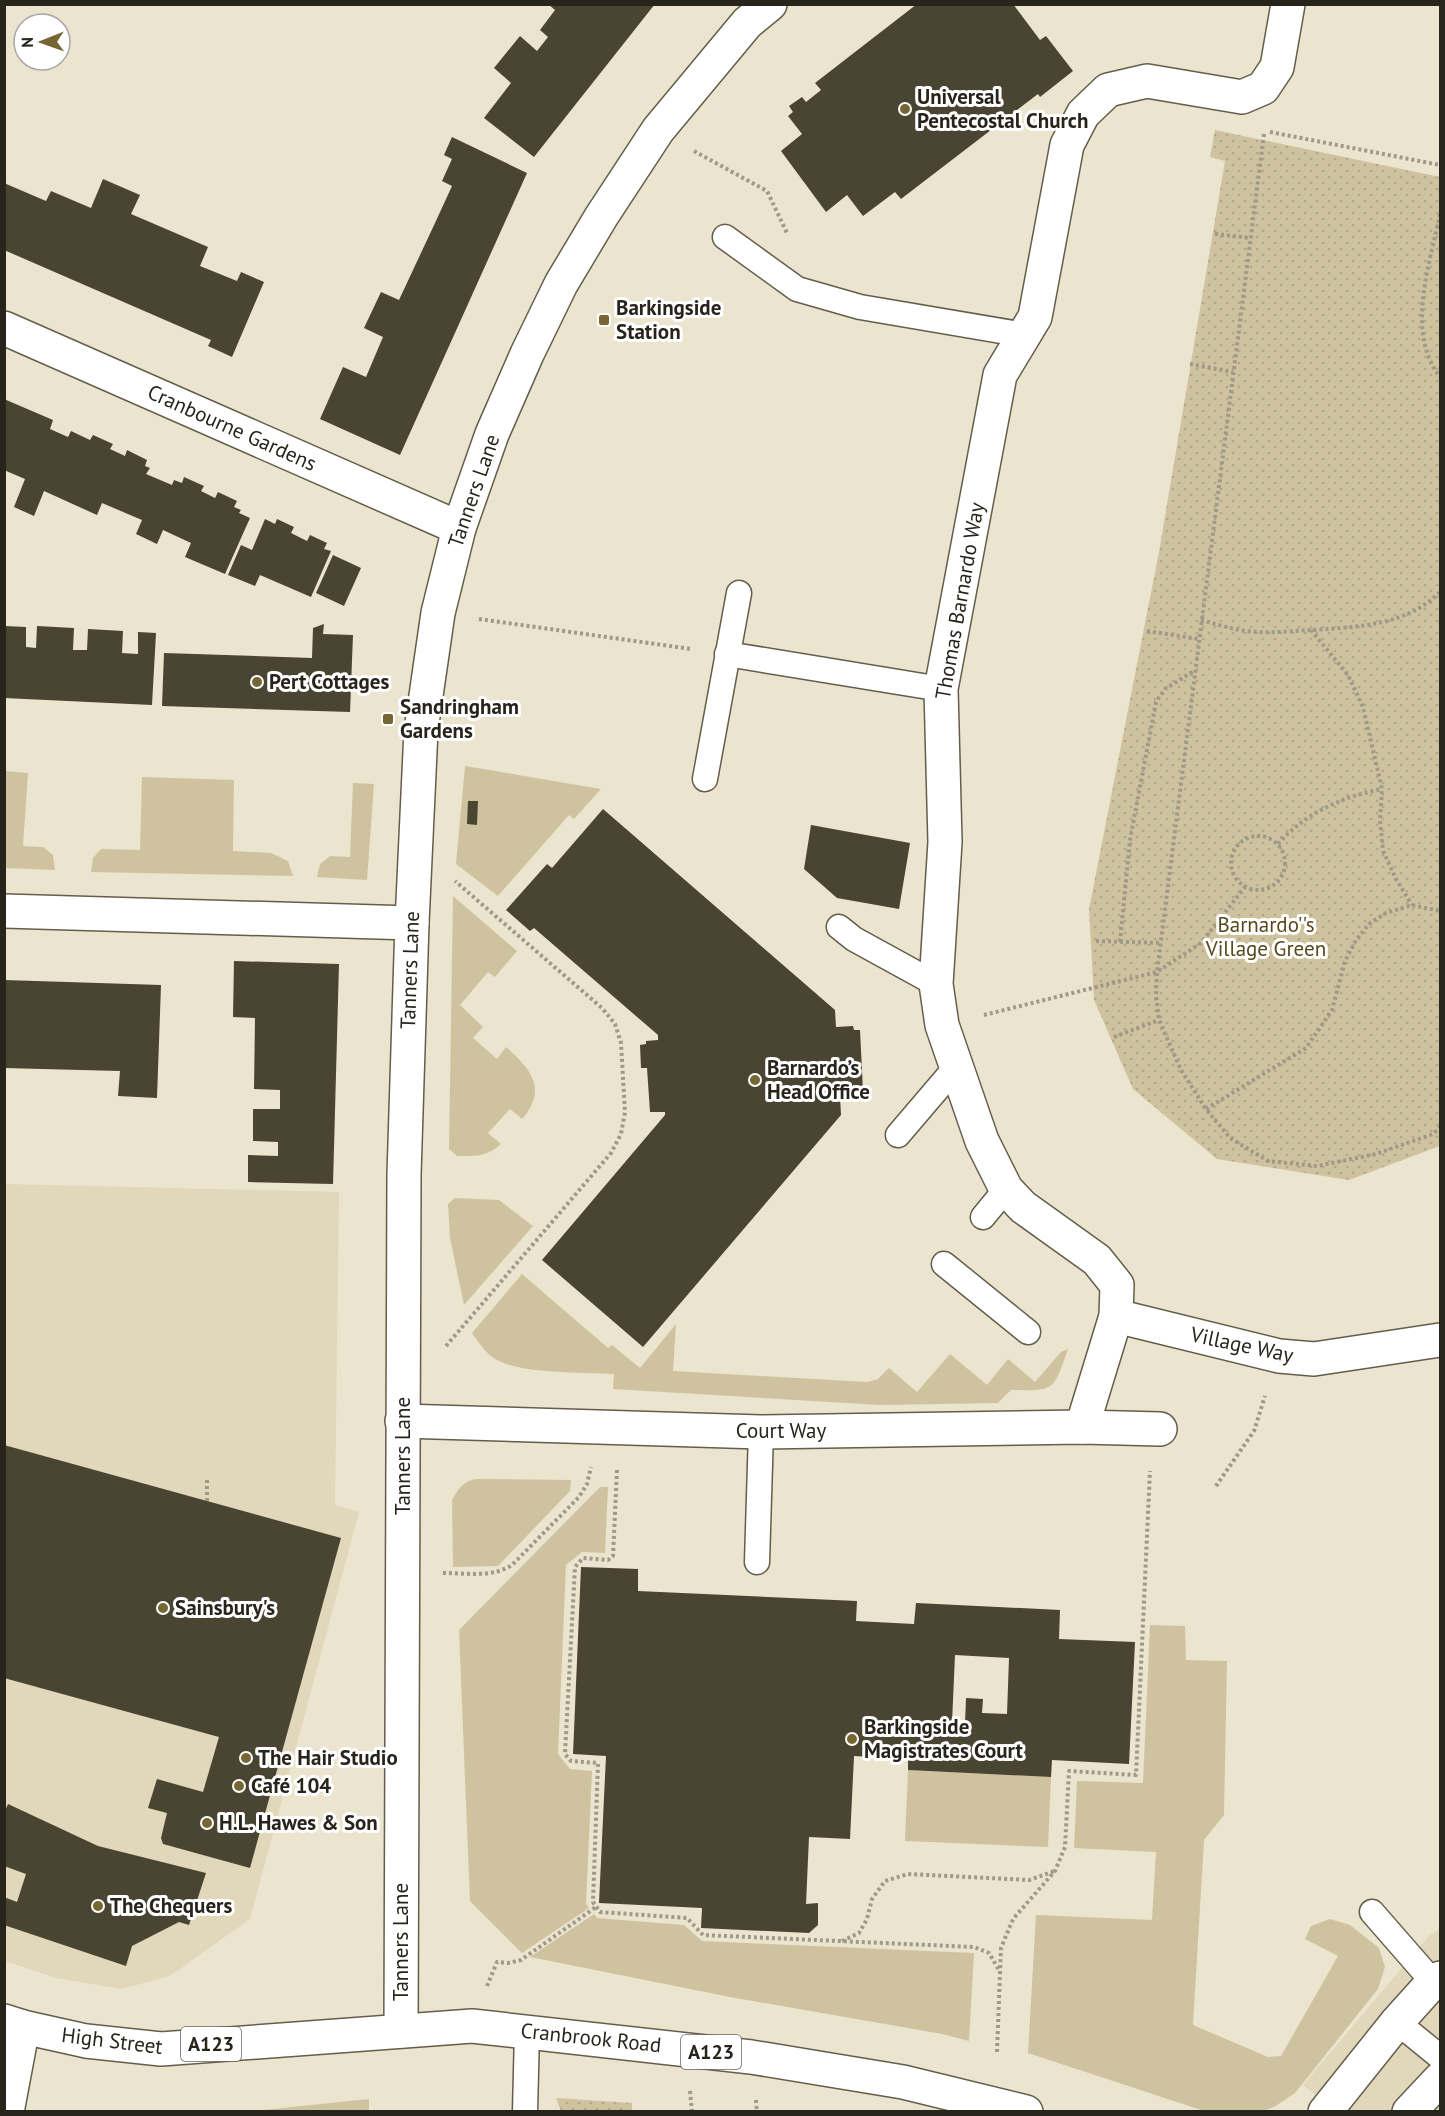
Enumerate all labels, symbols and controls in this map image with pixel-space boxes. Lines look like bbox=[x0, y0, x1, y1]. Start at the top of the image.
north arrow bbox=[12, 12, 72, 72]
text: N bbox=[17, 37, 37, 48]
place label: Universal Pentecostal Church bbox=[917, 83, 1088, 134]
marker: Universal Pentecostal Church bbox=[898, 102, 912, 116]
place label: Barkingside Station bbox=[616, 294, 721, 345]
marker: Barkingside Station bbox=[597, 313, 611, 327]
street label: Cranbourne Gardens bbox=[143, 378, 321, 477]
street label: Tanners Lane bbox=[442, 431, 506, 551]
street label: Thomas Barnardo Way bbox=[929, 500, 990, 702]
place label: Pert Cottages bbox=[269, 668, 389, 695]
marker: Pert Cottages bbox=[250, 675, 264, 689]
place label: Sandringham Gardens bbox=[400, 693, 519, 744]
marker: Sandringham Gardens bbox=[381, 712, 395, 726]
street label: Tanners Lane bbox=[394, 910, 425, 1029]
park label: Barnardo''s Village Green bbox=[1205, 911, 1326, 962]
place label: Barnardo’s Head Office bbox=[767, 1054, 870, 1105]
marker: Barnardo’s Head Office bbox=[748, 1073, 762, 1087]
street label: Village Way bbox=[1187, 1320, 1296, 1369]
street label: Tanners Lane bbox=[389, 1397, 416, 1515]
street label: Court Way bbox=[736, 1417, 827, 1444]
place label: Sainsbury's bbox=[175, 1594, 275, 1621]
marker: Sainsbury's bbox=[156, 1601, 170, 1615]
place label: Barkingside Magistrates Court bbox=[864, 1713, 1023, 1764]
marker: Barkingside Magistrates Court bbox=[845, 1732, 859, 1746]
place label: The Hair Studio bbox=[258, 1744, 398, 1771]
marker: The Hair Studio bbox=[239, 1751, 253, 1765]
place label: Café 104 bbox=[251, 1772, 331, 1799]
marker: Café 104 bbox=[232, 1779, 246, 1793]
place label: H.L. Hawes & Son bbox=[219, 1809, 378, 1836]
marker: H.L. Hawes & Son bbox=[200, 1816, 214, 1830]
street label: Tanners Lane bbox=[387, 1883, 414, 2001]
place label: The Chequers bbox=[110, 1892, 232, 1919]
marker: The Chequers bbox=[91, 1899, 105, 1913]
street label: Cranbrook Road bbox=[519, 2017, 663, 2058]
street label: High Street bbox=[60, 2021, 164, 2060]
road number: A123 bbox=[181, 2027, 241, 2061]
road number: A123 bbox=[681, 2035, 741, 2069]

